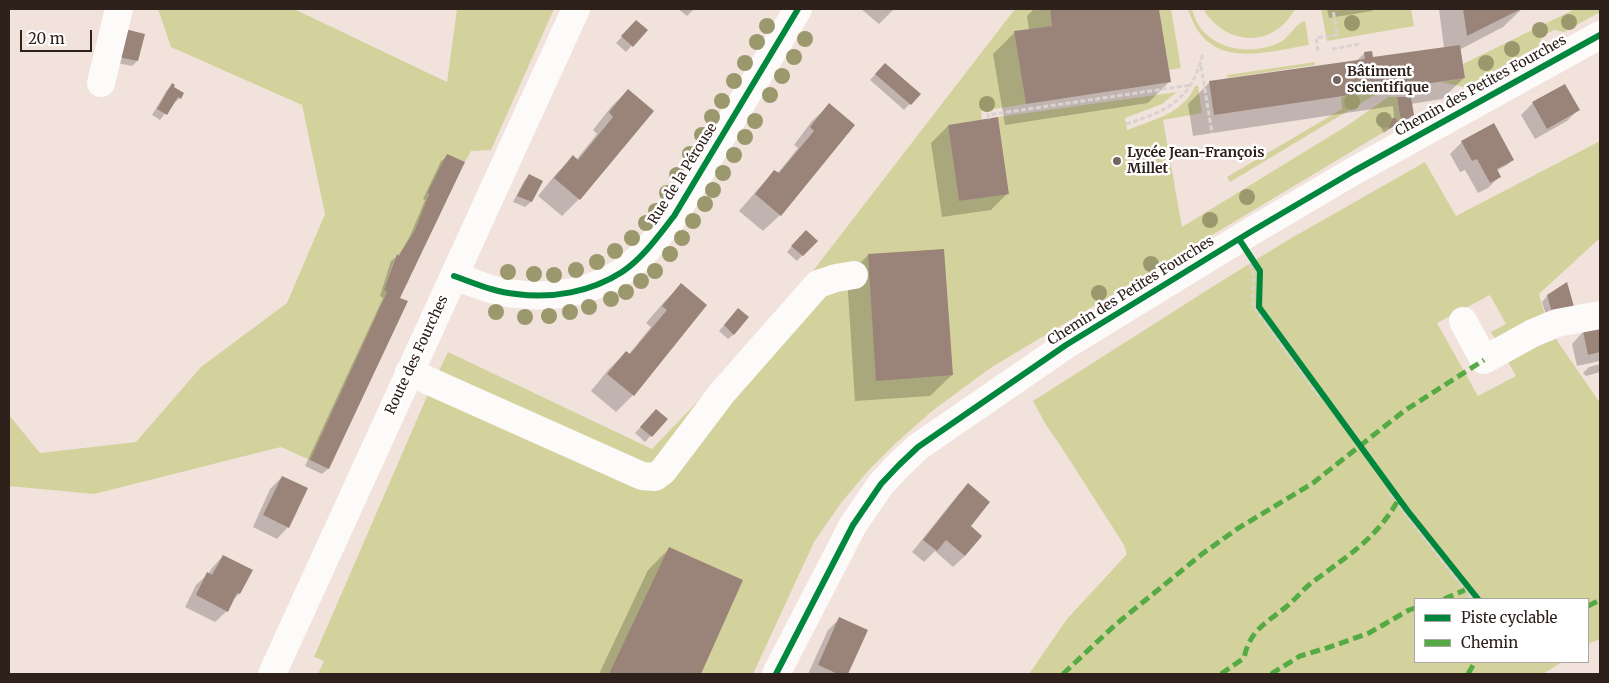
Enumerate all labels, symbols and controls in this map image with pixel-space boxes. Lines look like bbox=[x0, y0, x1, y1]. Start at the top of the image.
scale bar bbox=[22, 20, 95, 52]
text: 20 m bbox=[28, 29, 65, 48]
street label: Chemin des Petites Fourches bbox=[1393, 32, 1569, 140]
place label: Bâtiment scientifique bbox=[1347, 64, 1429, 96]
marker: Bâtiment scientifique bbox=[1331, 74, 1343, 86]
street label: Rue de la Pérouse bbox=[645, 120, 721, 228]
place label: Lycée Jean-François Millet bbox=[1127, 145, 1264, 178]
marker: Lycée Jean-François Millet bbox=[1111, 155, 1123, 167]
street label: Chemin des Petites Fourches bbox=[1045, 233, 1217, 349]
street label: Route des Fourches bbox=[382, 293, 452, 417]
legend bbox=[1414, 598, 1589, 663]
text: Piste cyclable bbox=[1461, 608, 1557, 627]
text: Chemin bbox=[1461, 633, 1518, 652]

